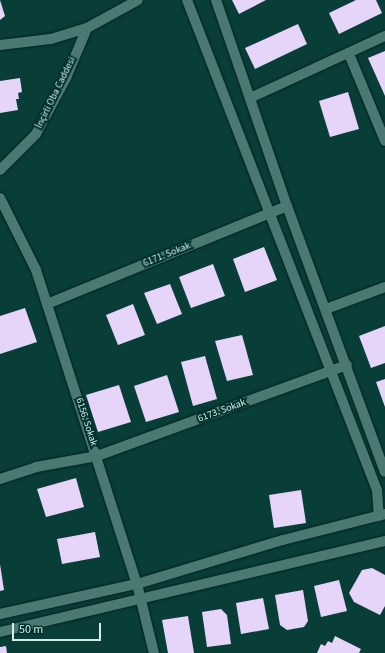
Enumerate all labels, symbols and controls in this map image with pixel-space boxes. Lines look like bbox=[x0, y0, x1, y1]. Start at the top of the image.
street label: İnçirli Oba Caddesi bbox=[33, 55, 79, 131]
street label: 6171. Sokak bbox=[142, 240, 192, 270]
street label: 6156. Sokak bbox=[73, 396, 99, 448]
street label: 6173. Sokak bbox=[196, 397, 248, 425]
scale bar bbox=[14, 615, 103, 641]
text: 50 m bbox=[19, 621, 43, 638]

